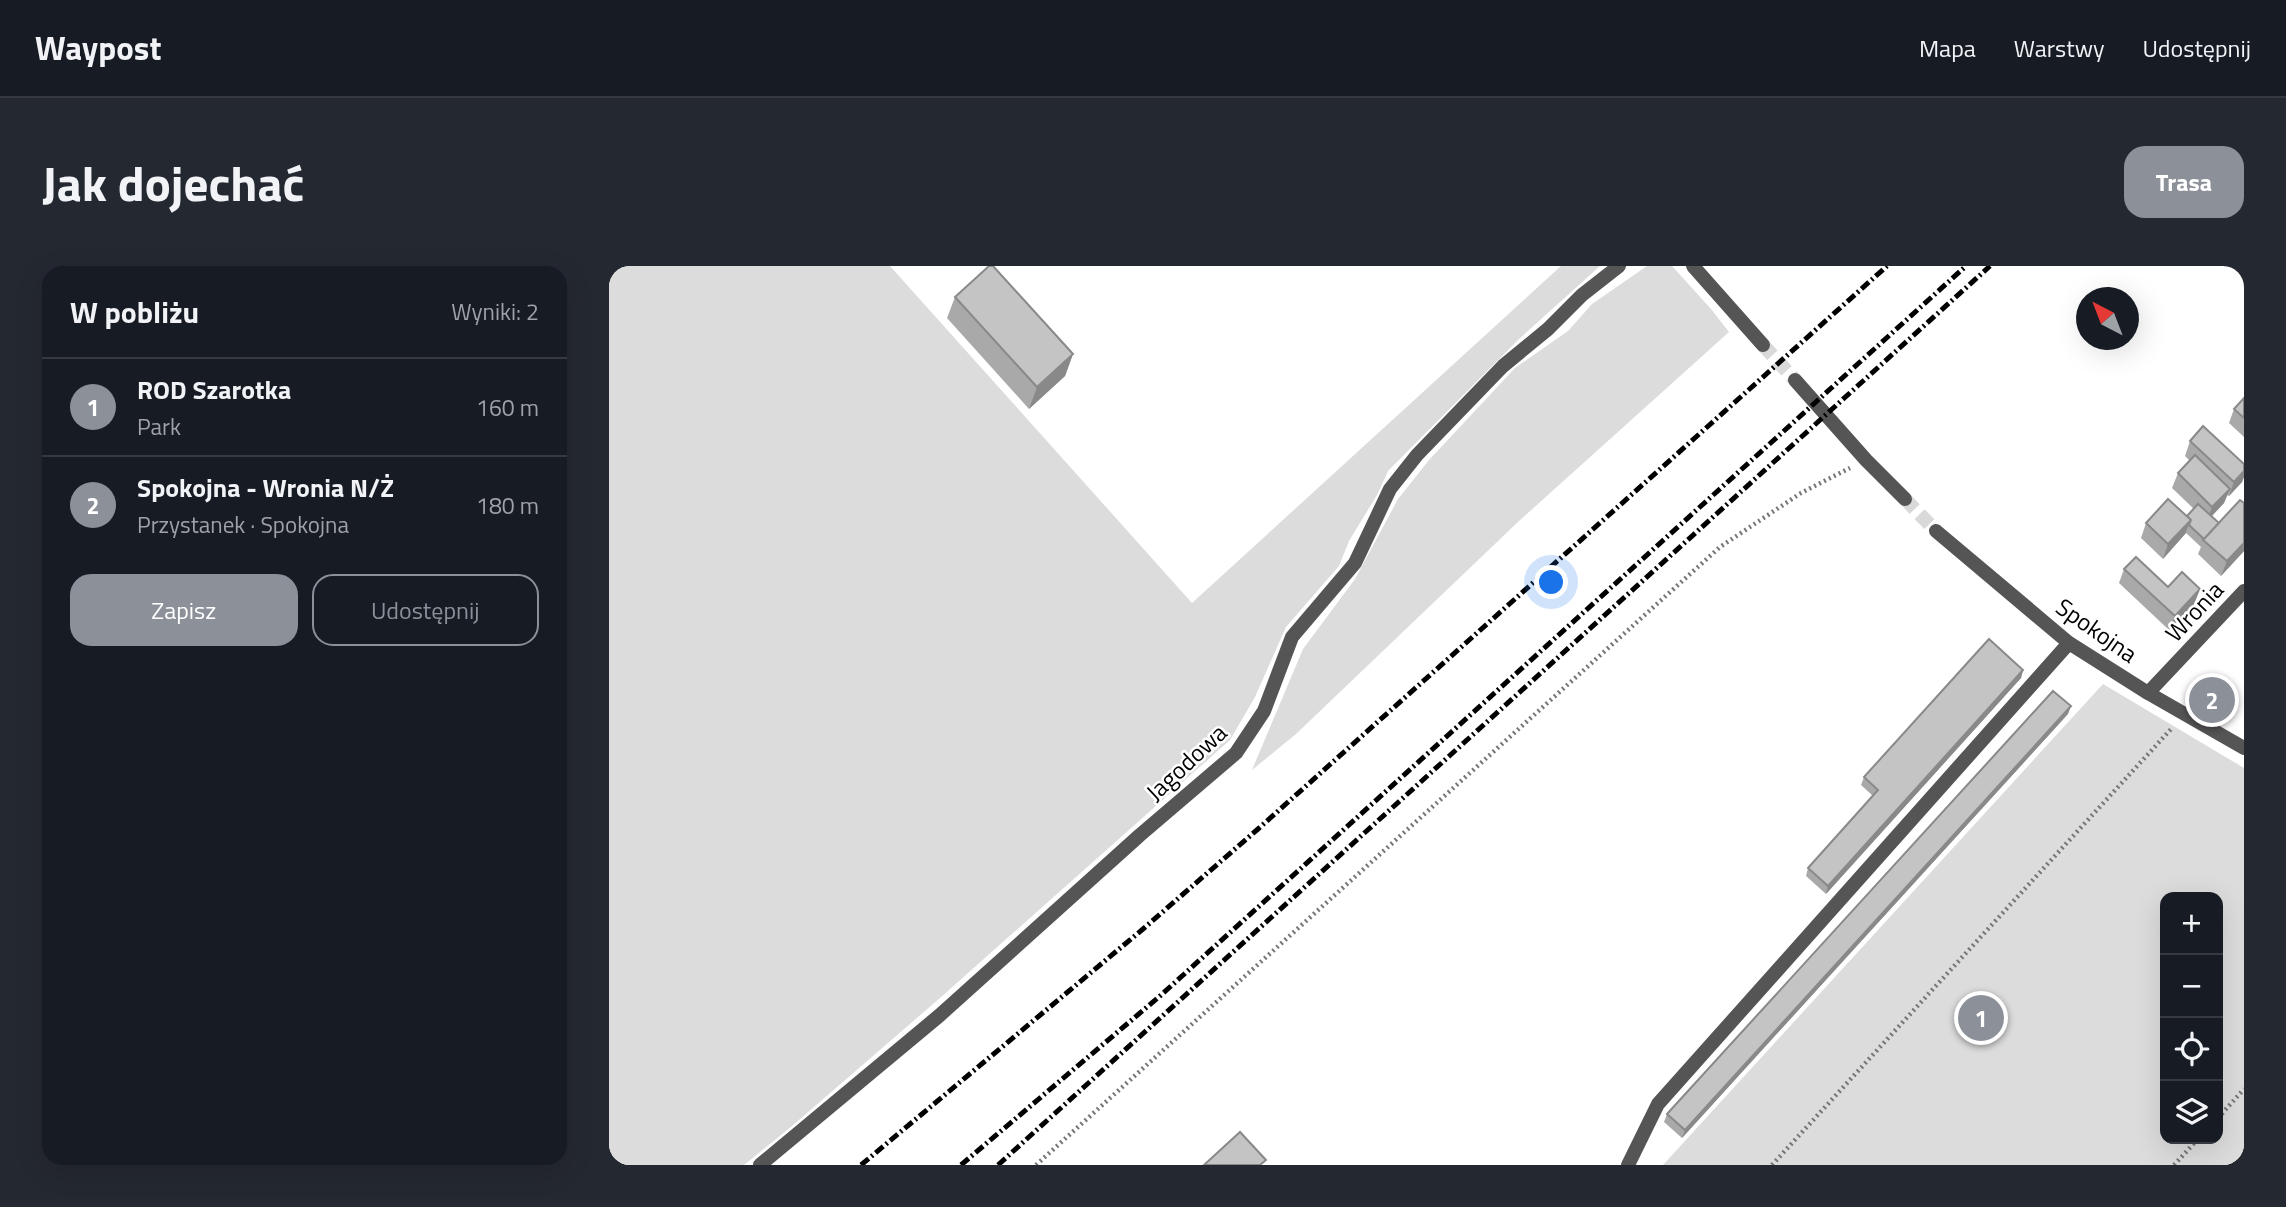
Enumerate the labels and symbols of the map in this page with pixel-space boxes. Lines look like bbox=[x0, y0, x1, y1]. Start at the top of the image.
north arrow bbox=[2076, 287, 2139, 350]
your location bbox=[1534, 565, 1568, 599]
street label: Wronia bbox=[2156, 572, 2232, 650]
street label: Spokojna bbox=[2049, 589, 2145, 671]
pin: 2 bbox=[2189, 674, 2235, 726]
street label: Jagodowa bbox=[1137, 715, 1235, 809]
pin: 1 bbox=[1958, 992, 2004, 1044]

